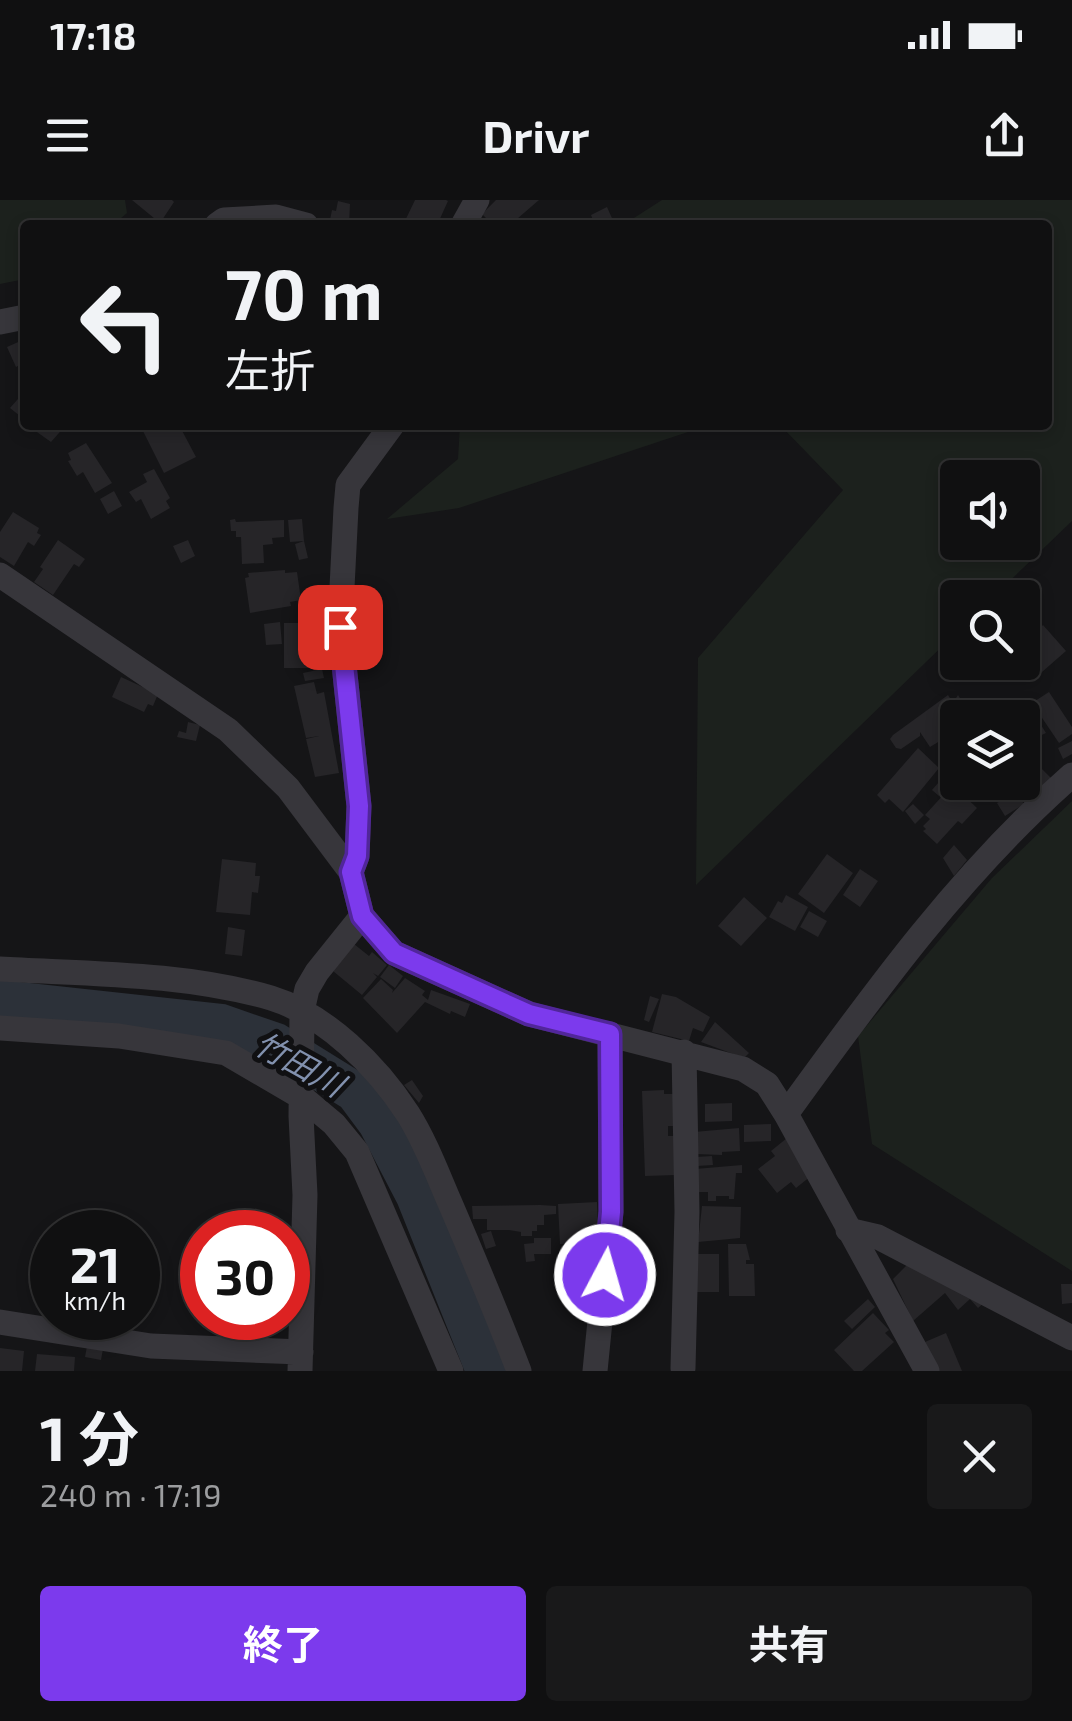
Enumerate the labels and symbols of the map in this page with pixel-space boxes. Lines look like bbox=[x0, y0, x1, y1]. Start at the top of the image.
pin bbox=[298, 585, 383, 670]
water label: 竹田川 bbox=[249, 1023, 354, 1104]
speed limit sign: 30 bbox=[180, 1210, 310, 1340]
position arrow bbox=[553, 1223, 657, 1327]

